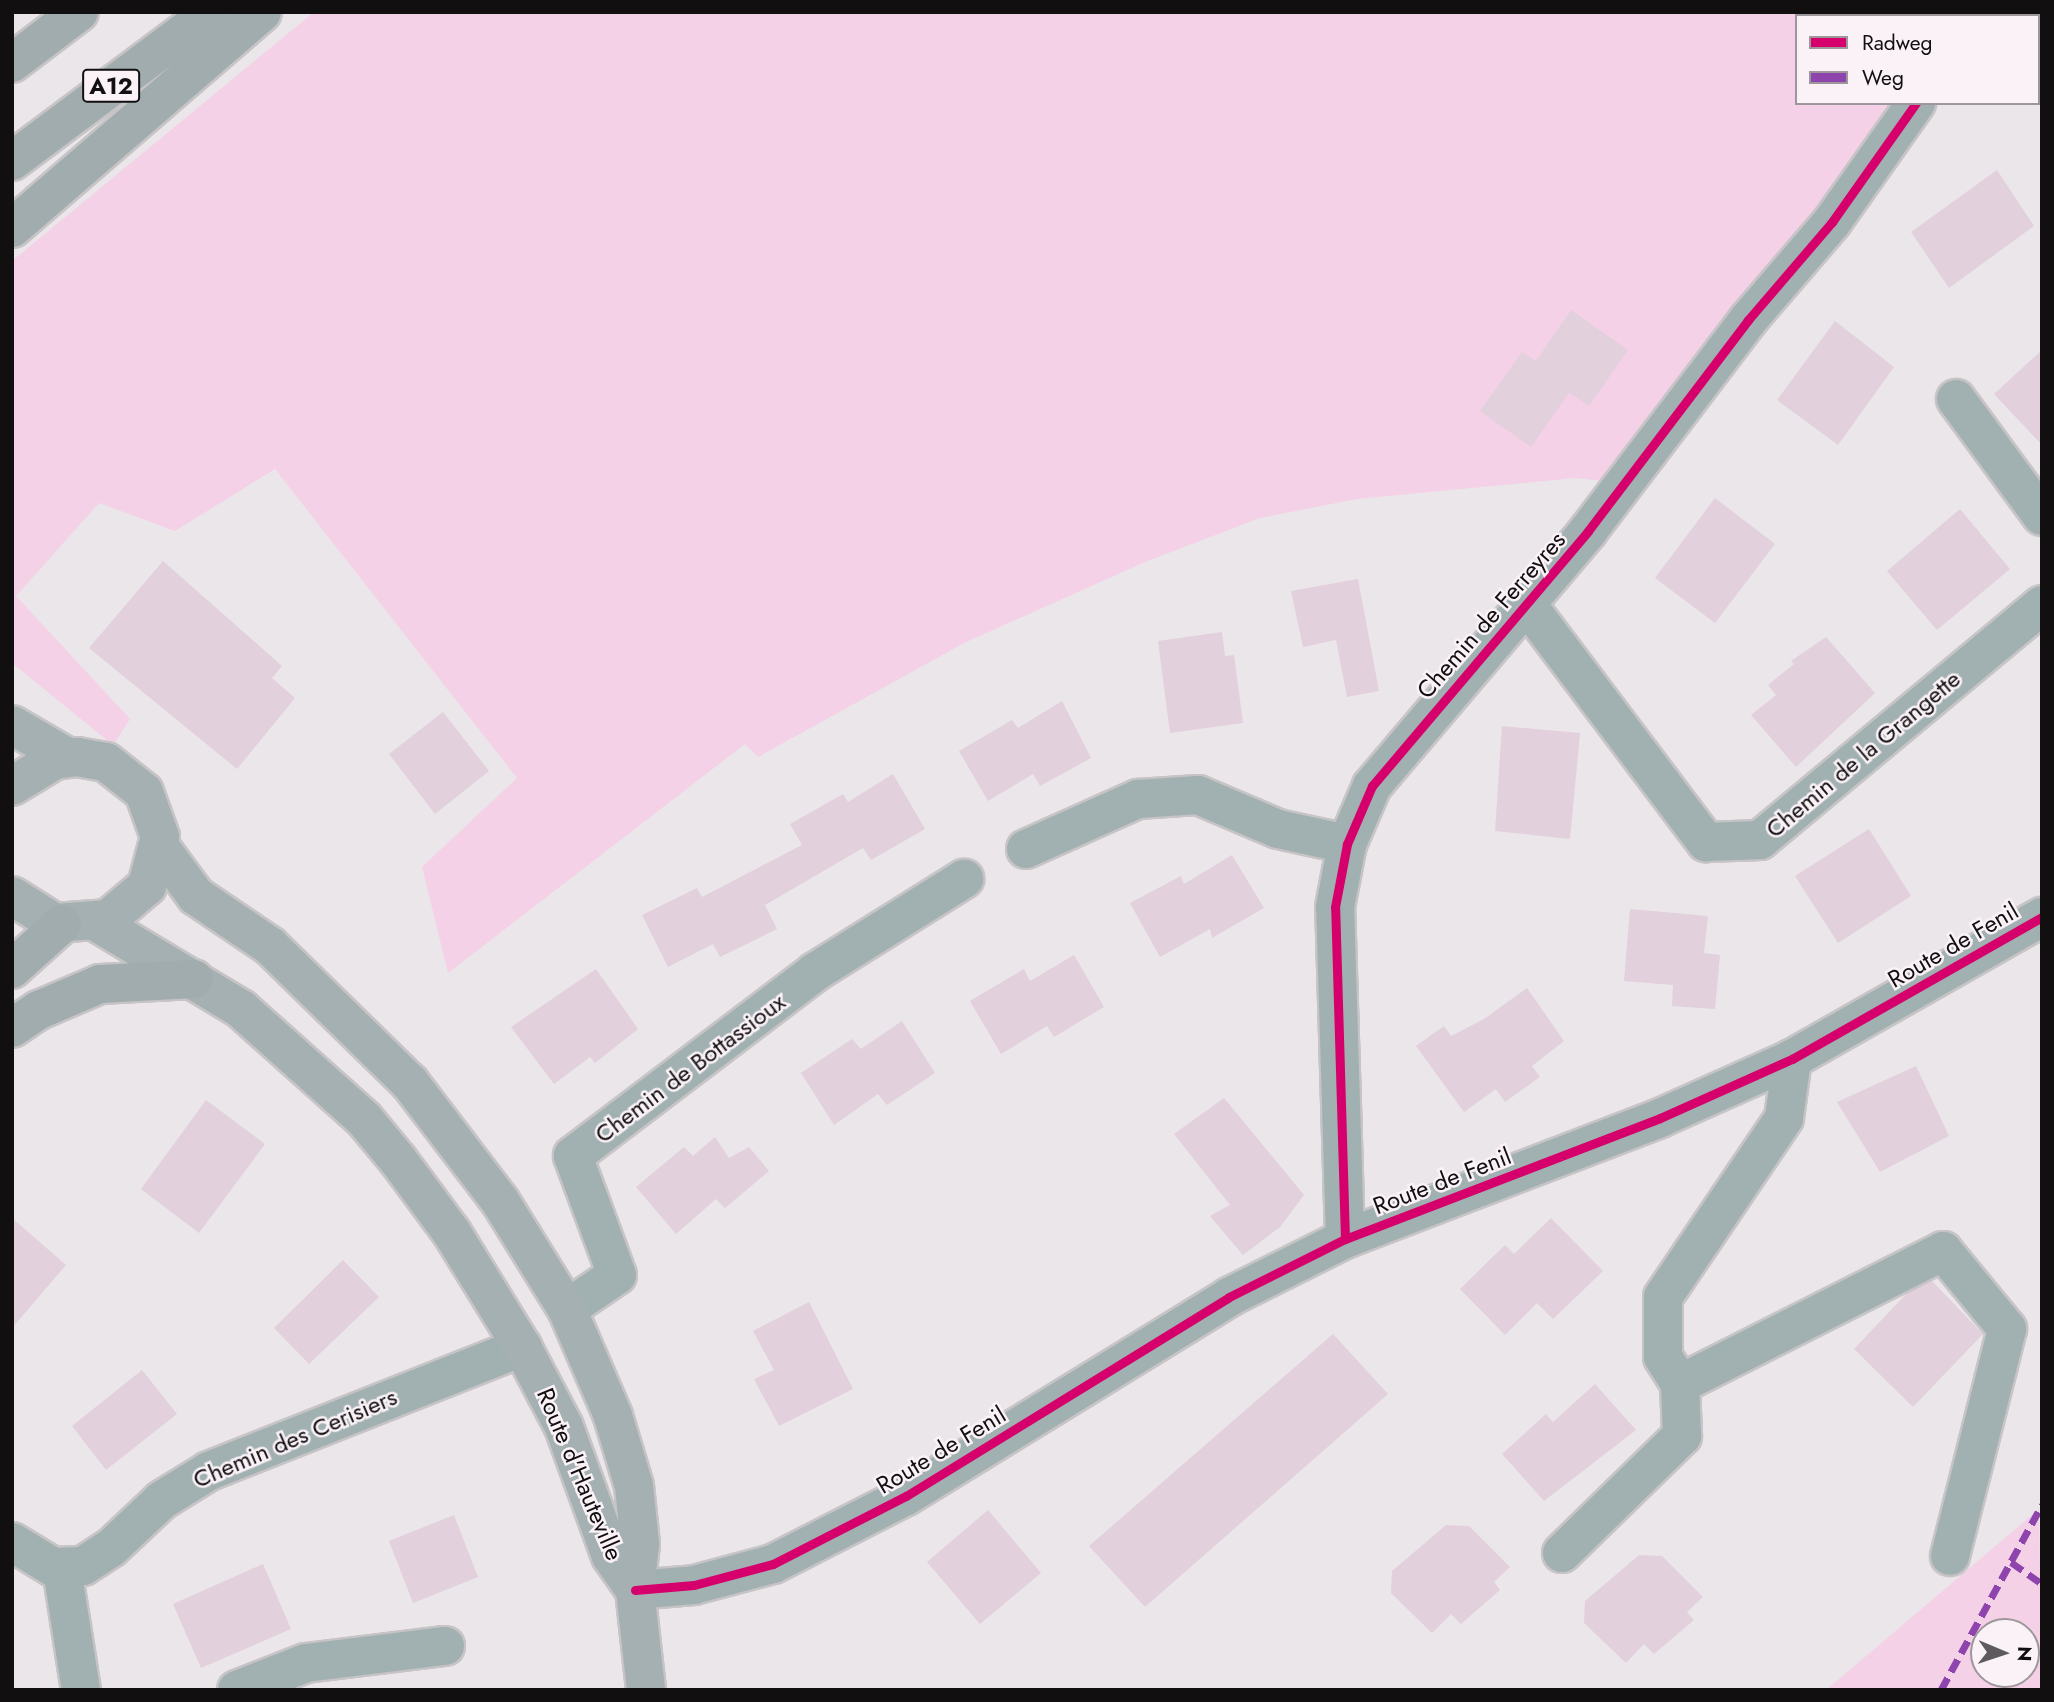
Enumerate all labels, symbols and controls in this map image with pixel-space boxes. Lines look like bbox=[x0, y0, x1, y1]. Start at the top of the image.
legend bbox=[1795, 14, 2040, 105]
text: Radweg bbox=[1862, 28, 1933, 58]
text: Weg bbox=[1862, 63, 1904, 93]
road number: A12 bbox=[81, 66, 141, 106]
street label: Chemin de Ferreyres bbox=[1411, 526, 1571, 704]
street label: Chemin de la Grangette bbox=[1760, 664, 1966, 844]
street label: Route de Fenil bbox=[1883, 896, 2023, 994]
street label: Chemin de Bottassioux bbox=[589, 987, 791, 1149]
street label: Route de Fenil bbox=[1369, 1141, 1515, 1221]
street label: Chemin des Cerisiers bbox=[189, 1382, 401, 1494]
street label: Route d'Hauteville bbox=[531, 1384, 629, 1564]
street label: Route de Fenil bbox=[871, 1400, 1011, 1500]
north arrow bbox=[1970, 1618, 2040, 1688]
text: N bbox=[2011, 1646, 2038, 1662]

